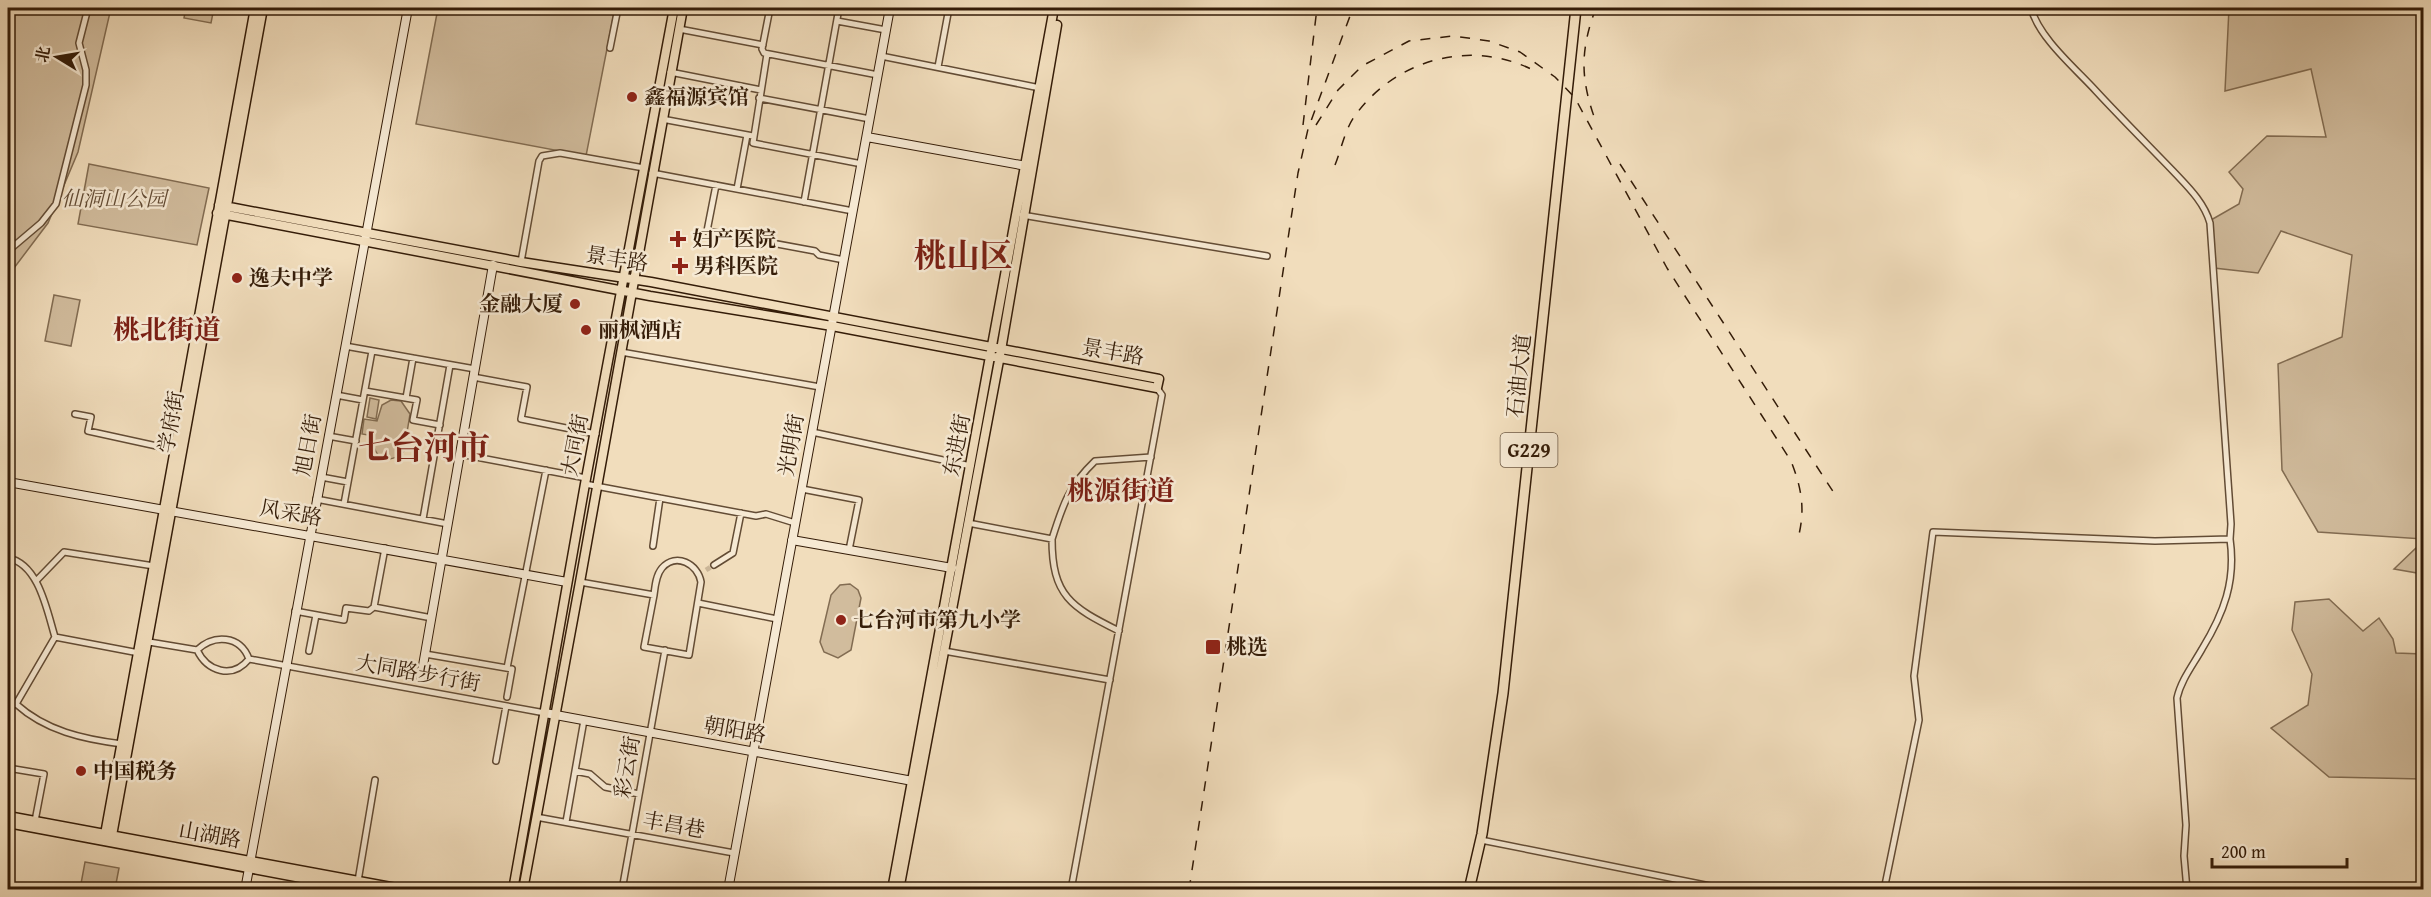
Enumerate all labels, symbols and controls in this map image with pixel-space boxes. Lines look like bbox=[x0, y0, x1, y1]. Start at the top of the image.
north arrow bbox=[27, 27, 87, 87]
text: 北 bbox=[29, 44, 56, 64]
place label: 鑫福源宾馆 bbox=[644, 81, 749, 112]
marker: 鑫福源宾馆 bbox=[625, 90, 639, 104]
park label: 仙洞山公园 bbox=[62, 183, 169, 214]
place label: 妇产医院 bbox=[692, 223, 776, 254]
marker: 妇产医院 bbox=[669, 230, 687, 248]
district label: 桃山区 bbox=[914, 231, 1013, 279]
street label: 景丰路 bbox=[584, 238, 651, 279]
place label: 男科医院 bbox=[694, 250, 778, 281]
marker: 男科医院 bbox=[671, 257, 689, 275]
place label: 逸夫中学 bbox=[249, 262, 333, 293]
marker: 逸夫中学 bbox=[230, 271, 244, 285]
place label: 金融大厦 bbox=[479, 288, 563, 319]
marker: 金融大厦 bbox=[568, 297, 582, 311]
district label: 桃北街道 bbox=[113, 309, 221, 349]
place label: 丽枫酒店 bbox=[598, 314, 682, 345]
marker: 丽枫酒店 bbox=[579, 323, 593, 337]
street label: 景丰路 bbox=[1079, 331, 1147, 372]
street label: 石油大道 bbox=[1499, 333, 1538, 419]
street label: 学府街 bbox=[150, 388, 191, 456]
street label: 旭日街 bbox=[286, 411, 329, 479]
street label: 大同街 bbox=[553, 411, 596, 479]
street label: 光明街 bbox=[770, 411, 811, 479]
street label: 东进街 bbox=[935, 411, 978, 479]
district label: 七台河市 bbox=[358, 423, 490, 471]
road number: G229 bbox=[1500, 433, 1558, 467]
district label: 桃源街道 bbox=[1067, 470, 1175, 510]
street label: 风采路 bbox=[257, 492, 325, 533]
place label: 七台河市第九小学 bbox=[853, 604, 1021, 635]
marker: 七台河市第九小学 bbox=[834, 613, 848, 627]
place label: 桃选 bbox=[1226, 631, 1268, 662]
marker: 桃选 bbox=[1204, 638, 1222, 656]
street label: 大同路步行街 bbox=[353, 646, 483, 699]
street label: 朝阳路 bbox=[701, 709, 769, 750]
street label: 彩云街 bbox=[606, 733, 647, 801]
place label: 中国税务 bbox=[93, 755, 177, 786]
marker: 中国税务 bbox=[74, 764, 88, 778]
street label: 丰昌巷 bbox=[640, 804, 708, 845]
street label: 山湖路 bbox=[176, 814, 244, 855]
scale bar bbox=[2212, 831, 2347, 869]
text: 200 m bbox=[2221, 838, 2266, 865]

